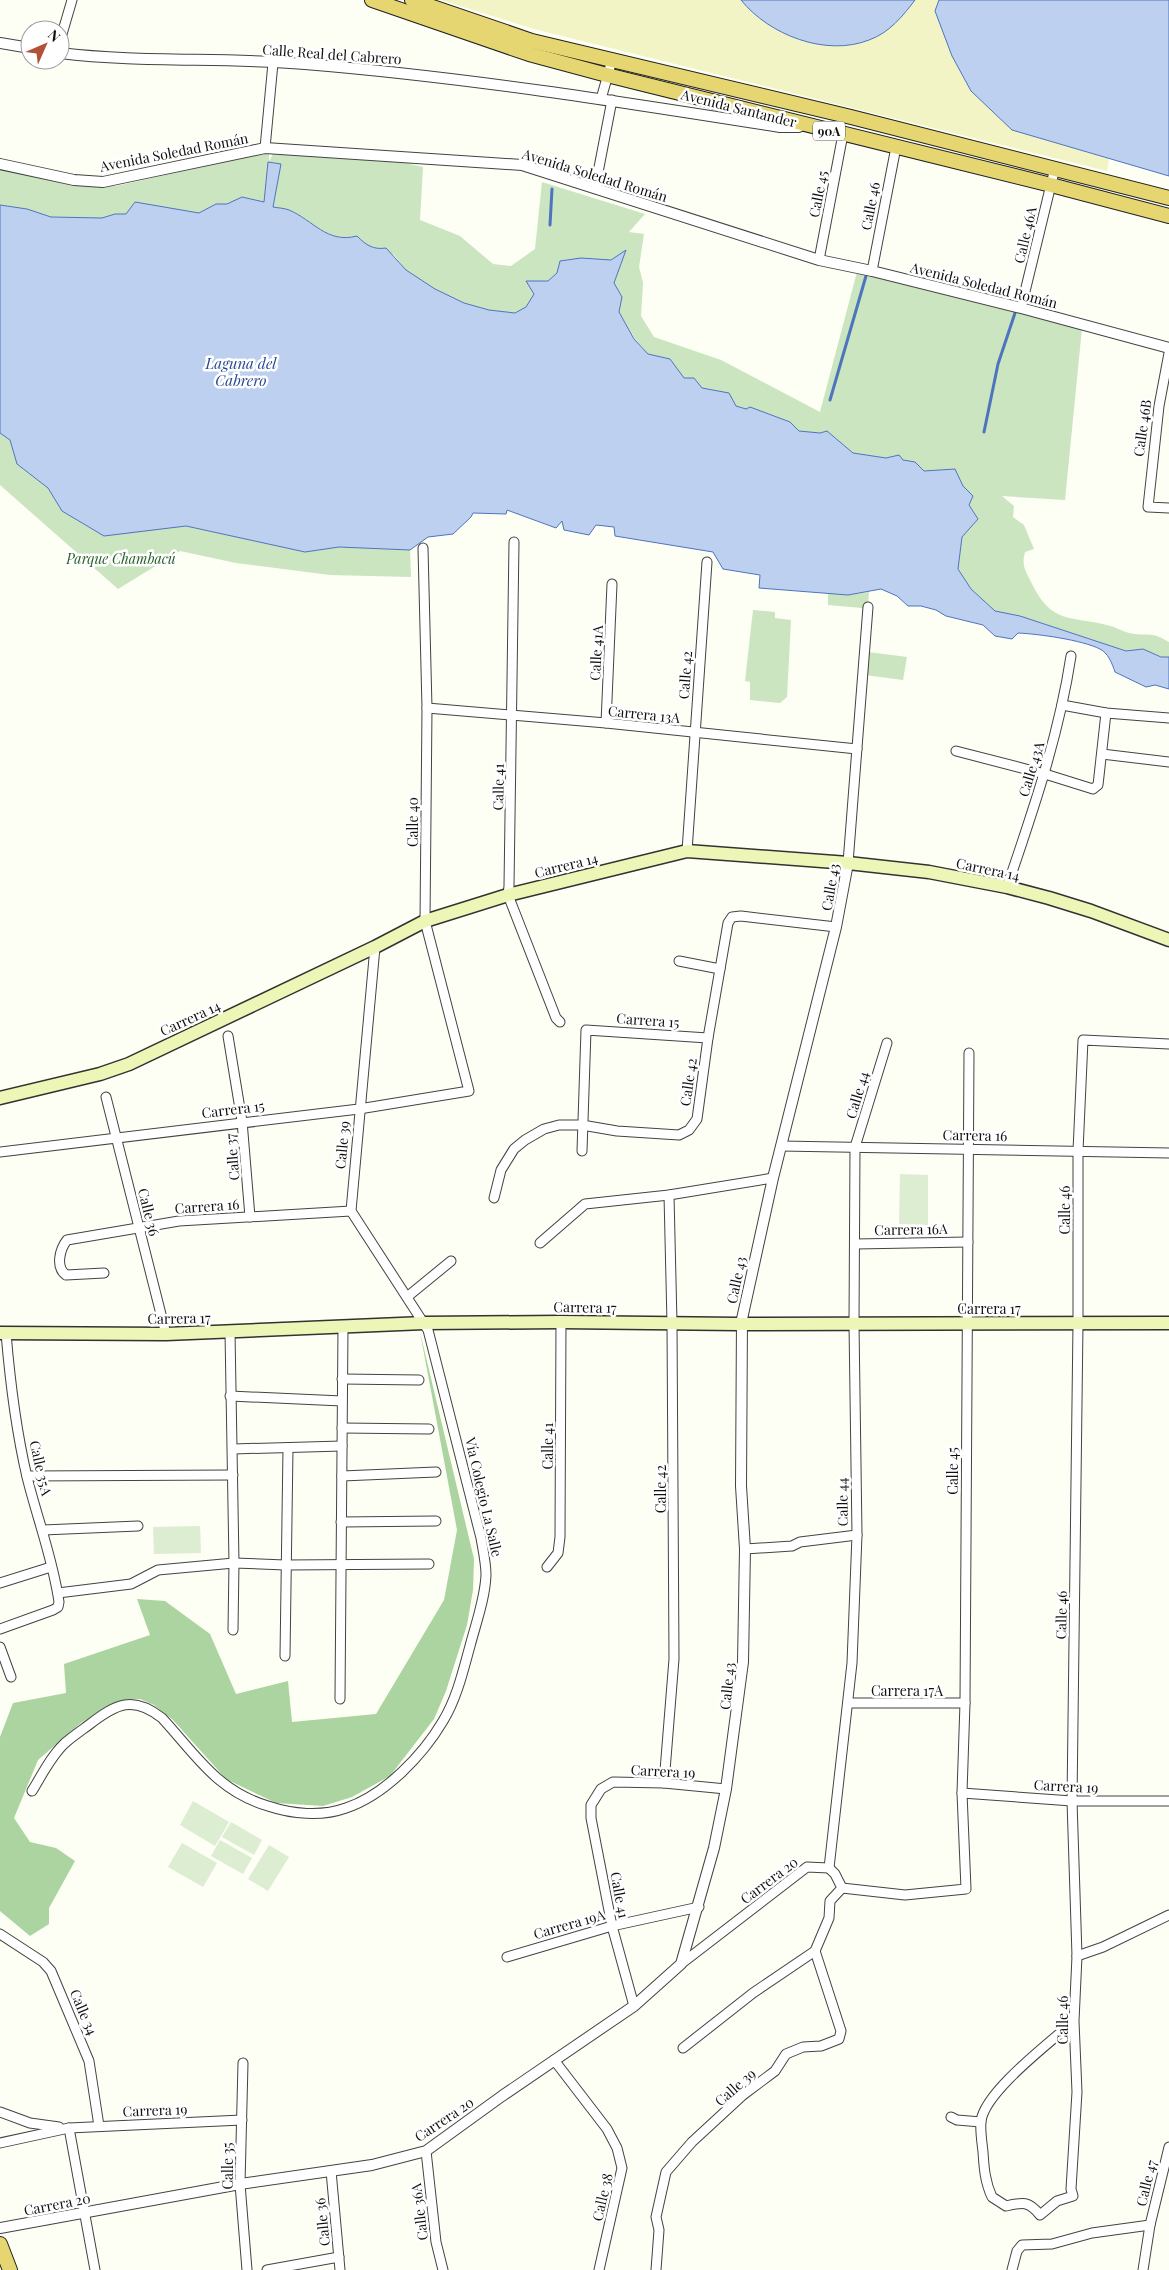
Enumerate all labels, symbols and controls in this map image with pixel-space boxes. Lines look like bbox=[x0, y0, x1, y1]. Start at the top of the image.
north arrow bbox=[20, 20, 70, 70]
text: N bbox=[44, 25, 65, 46]
street label: Calle Real del Cabrero bbox=[262, 40, 403, 68]
street label: Avenida Santander bbox=[678, 84, 799, 132]
road number: 90A bbox=[813, 122, 845, 140]
street label: Avenida Soledad Román bbox=[97, 128, 250, 176]
street label: Avenida Soledad Román bbox=[519, 144, 670, 206]
street label: Calle 45 bbox=[804, 169, 832, 219]
street label: Calle 46 bbox=[856, 180, 884, 232]
street label: Calle 46A bbox=[1009, 205, 1041, 265]
street label: Avenida Soledad Román bbox=[908, 257, 1060, 313]
water label: Laguna del Cabrero bbox=[205, 353, 277, 390]
street label: Calle 46B bbox=[1129, 398, 1155, 458]
park label: Parque Chambacú bbox=[65, 549, 176, 568]
street label: Calle 41A bbox=[585, 625, 607, 681]
street label: Calle 42 bbox=[674, 650, 696, 700]
street label: Carrera 13A bbox=[607, 701, 681, 727]
street label: Calle 43A bbox=[1014, 739, 1048, 799]
street label: Calle 41 bbox=[488, 763, 508, 811]
street label: Calle 40 bbox=[403, 797, 422, 847]
street label: Carrera 14 bbox=[532, 848, 600, 882]
street label: Carrera 14 bbox=[954, 853, 1022, 885]
street label: Calle 43 bbox=[817, 862, 843, 912]
street label: Carrera 14 bbox=[157, 996, 223, 1040]
street label: Carrera 15 bbox=[616, 1008, 680, 1032]
street label: Calle 42 bbox=[675, 1056, 701, 1107]
street label: Calle 44 bbox=[841, 1069, 873, 1121]
street label: Carrera 15 bbox=[200, 1096, 266, 1122]
street label: Calle 39 bbox=[330, 1120, 354, 1170]
street label: Carrera 16 bbox=[942, 1125, 1008, 1145]
street label: Calle 37 bbox=[220, 1132, 244, 1181]
street label: Calle 36 bbox=[134, 1186, 164, 1238]
street label: Calle 46 bbox=[1055, 1186, 1074, 1234]
street label: Carrera 16 bbox=[174, 1194, 240, 1218]
street label: Carrera 16A bbox=[874, 1219, 948, 1239]
street label: Calle 43 bbox=[722, 1255, 750, 1305]
street label: Carrera 17 bbox=[553, 1297, 617, 1317]
street label: Carrera 17 bbox=[957, 1299, 1021, 1318]
street label: Carrera 17 bbox=[147, 1308, 211, 1328]
street label: Calle 41 bbox=[538, 1423, 557, 1469]
street label: Vía Colegio La Salle bbox=[461, 1434, 507, 1559]
street label: Calle 35A bbox=[25, 1439, 57, 1498]
street label: Calle 45 bbox=[943, 1447, 962, 1495]
street label: Calle 42 bbox=[651, 1465, 670, 1513]
street label: Calle 44 bbox=[832, 1477, 852, 1526]
street label: Calle 46 bbox=[1051, 1590, 1071, 1640]
street label: Calle 43 bbox=[715, 1661, 739, 1711]
street label: Carrera 17A bbox=[871, 1681, 943, 1700]
street label: Carrera 19 bbox=[630, 1760, 696, 1782]
street label: Carrera 19 bbox=[1033, 1775, 1099, 1797]
street label: Carrera 20 bbox=[736, 1852, 802, 1908]
street label: Calle 41 bbox=[606, 1870, 634, 1920]
street label: Carrera 19A bbox=[531, 1905, 607, 1943]
street label: Calle 34 bbox=[66, 1986, 102, 2038]
street label: Calle 46 bbox=[1053, 1996, 1072, 2044]
street label: Calle 39 bbox=[710, 2064, 760, 2110]
street label: Carrera 20 bbox=[411, 2092, 477, 2146]
street label: Carrera 19 bbox=[122, 2099, 188, 2121]
street label: Calle 35 bbox=[218, 2142, 237, 2190]
street label: Calle 47 bbox=[1131, 2158, 1161, 2208]
street label: Calle 38 bbox=[587, 2171, 617, 2223]
street label: Calle 36A bbox=[406, 2182, 432, 2242]
street label: Carrera 20 bbox=[22, 2188, 92, 2220]
street label: Calle 36 bbox=[310, 2197, 334, 2247]

